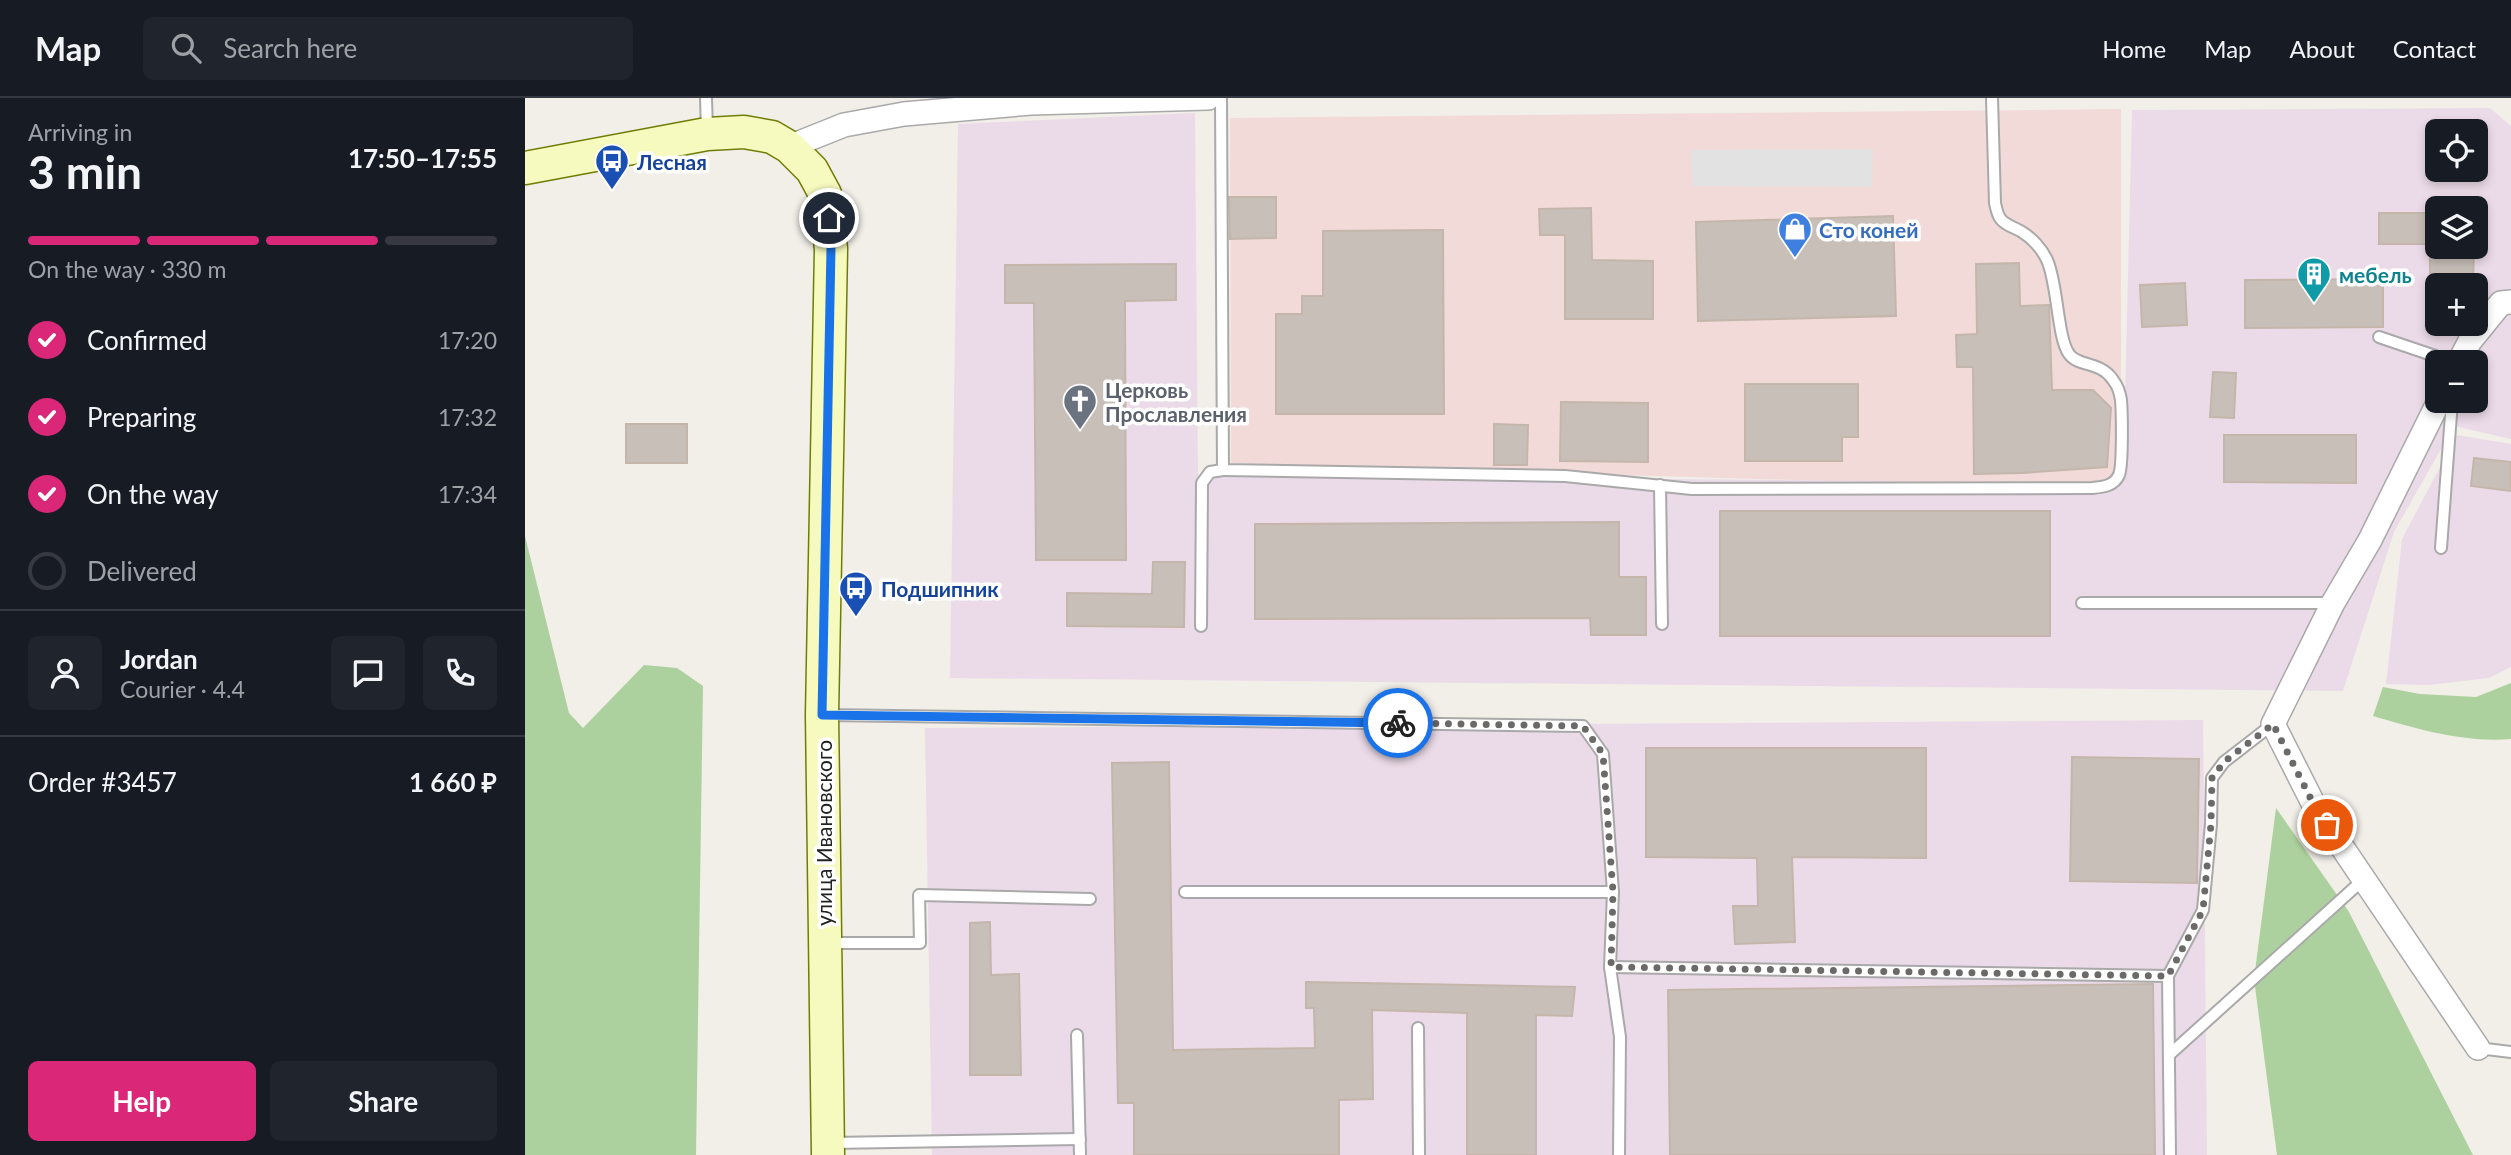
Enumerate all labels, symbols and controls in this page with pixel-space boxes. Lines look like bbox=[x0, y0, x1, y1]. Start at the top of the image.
search box bbox=[143, 17, 633, 80]
text: Map bbox=[35, 28, 101, 68]
icon: search bbox=[167, 29, 205, 67]
text: Search here bbox=[223, 32, 357, 64]
text: Home bbox=[2102, 34, 2166, 63]
text: Map bbox=[2204, 34, 2252, 63]
text: About bbox=[2290, 34, 2355, 63]
text: Contact bbox=[2393, 34, 2476, 63]
text: Arriving in bbox=[28, 118, 132, 146]
map controls bbox=[2425, 119, 2488, 413]
button: locate bbox=[2425, 119, 2488, 182]
text: 17:50–17:55 bbox=[348, 142, 497, 174]
bus stop icon: Лесная bbox=[593, 142, 631, 191]
text: 3 min bbox=[28, 144, 142, 199]
place label: Лесная bbox=[636, 149, 707, 174]
pin bbox=[799, 188, 859, 248]
button: layers bbox=[2425, 196, 2488, 259]
icon: home bbox=[810, 199, 848, 237]
shop icon: Сто коней bbox=[1776, 210, 1814, 259]
place label: Сто коней bbox=[1819, 217, 1919, 242]
text: On the way · 330 m bbox=[28, 255, 227, 283]
building icon: мебель bbox=[2295, 255, 2333, 304]
place label: мебель bbox=[2339, 262, 2412, 287]
button: + bbox=[2425, 273, 2488, 336]
icon: check bbox=[28, 321, 66, 359]
text: Confirmed bbox=[87, 324, 207, 356]
text: 17:20 bbox=[438, 326, 497, 354]
button: − bbox=[2425, 350, 2488, 413]
place label: Церковь Прославления bbox=[1105, 377, 1247, 426]
church icon: Церковь Прославления bbox=[1061, 382, 1099, 431]
icon: check bbox=[28, 398, 66, 436]
text: Preparing bbox=[87, 401, 196, 433]
text: 17:32 bbox=[438, 403, 497, 431]
icon: check bbox=[28, 475, 66, 513]
text: On the way bbox=[87, 478, 219, 510]
text: 17:34 bbox=[438, 480, 497, 508]
text: Delivered bbox=[87, 555, 197, 587]
bus stop icon: Подшипник bbox=[837, 569, 875, 618]
place label: Подшипник bbox=[881, 576, 999, 601]
button: person bbox=[28, 636, 102, 710]
button: chat bbox=[331, 636, 405, 710]
button: phone bbox=[423, 636, 497, 710]
text: Jordan bbox=[120, 643, 198, 675]
text: Courier · 4.4 bbox=[120, 675, 245, 703]
courier bbox=[1363, 688, 1433, 758]
icon: bike bbox=[1379, 704, 1417, 742]
street label: улица Ивановского bbox=[811, 740, 836, 926]
text: Order #3457 bbox=[28, 766, 177, 798]
text: 1 660 ₽ bbox=[409, 766, 497, 798]
pin bbox=[2297, 795, 2357, 855]
icon: bag bbox=[2308, 806, 2346, 844]
button: Help bbox=[28, 1061, 256, 1141]
button: Share bbox=[270, 1061, 497, 1141]

